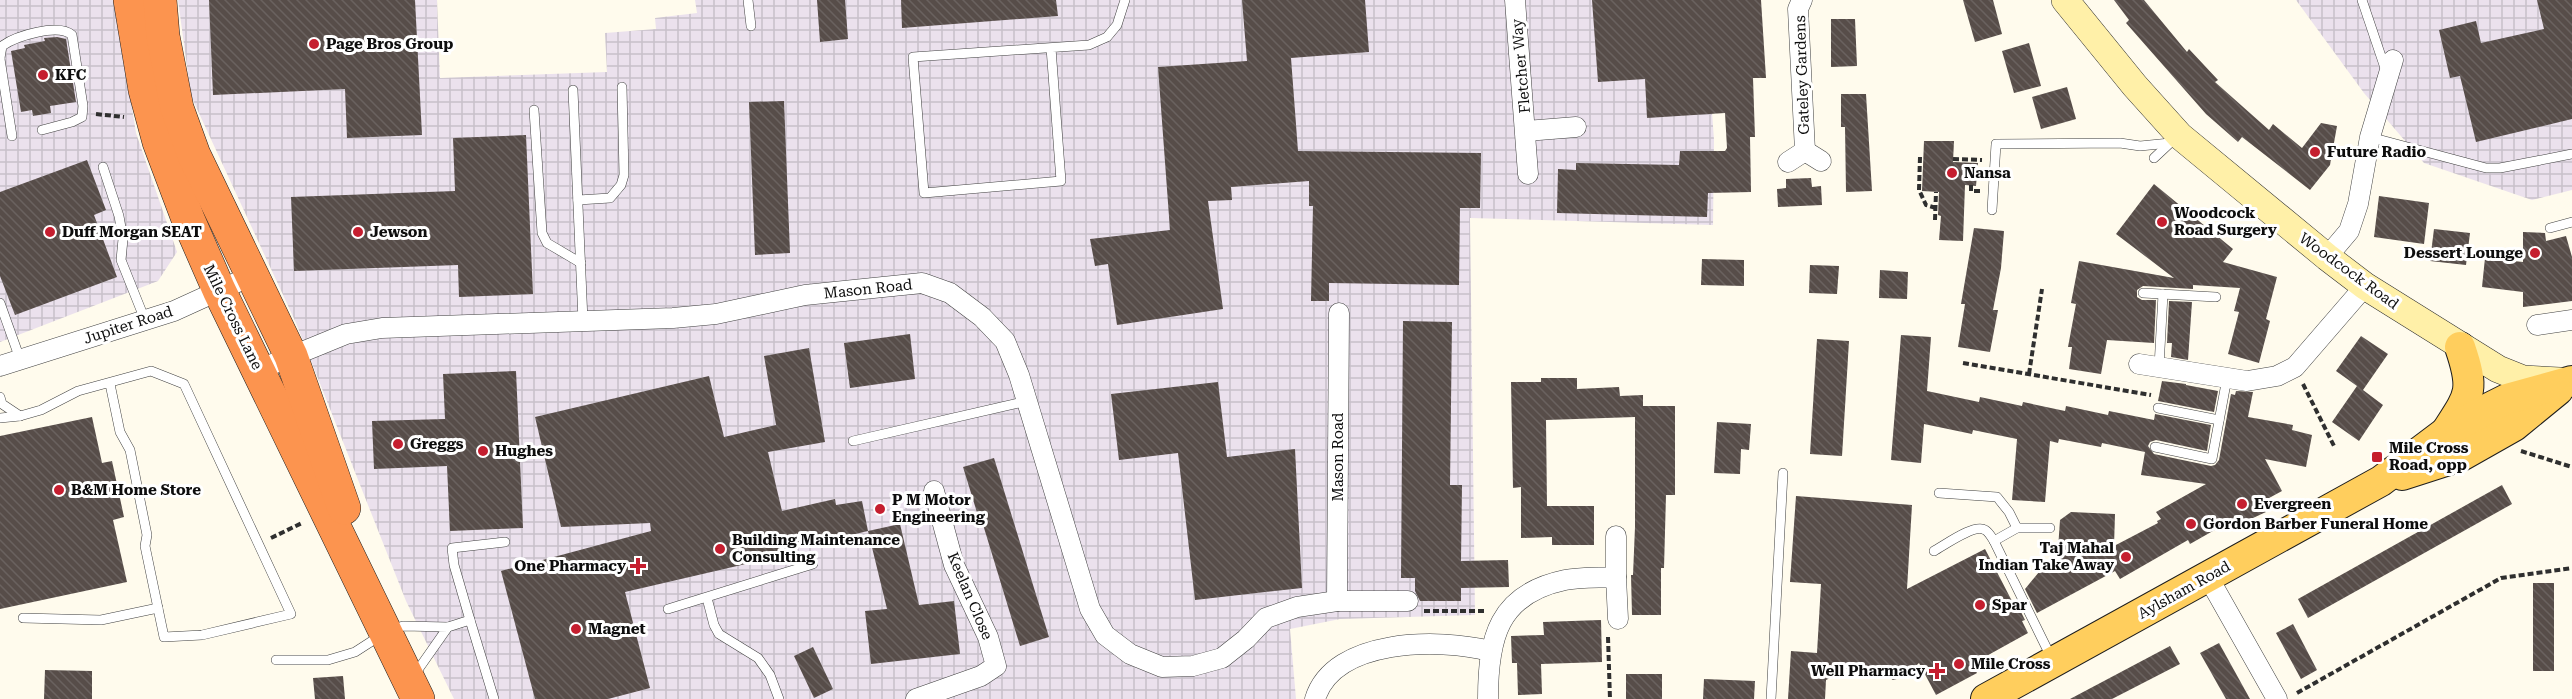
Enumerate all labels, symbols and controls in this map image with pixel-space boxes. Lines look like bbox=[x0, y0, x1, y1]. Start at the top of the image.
street label: Gateley Gardens bbox=[1791, 15, 1813, 135]
street label: Fletcher Way bbox=[1508, 18, 1534, 114]
place label: Page Bros Group bbox=[326, 35, 453, 53]
marker: Page Bros Group bbox=[307, 37, 321, 51]
place label: KFC bbox=[55, 66, 87, 84]
marker: KFC bbox=[36, 68, 50, 82]
place label: Future Radio bbox=[2327, 143, 2426, 161]
marker: Future Radio bbox=[2308, 145, 2322, 159]
place label: Nansa bbox=[1964, 164, 2011, 182]
marker: Nansa bbox=[1945, 166, 1959, 180]
place label: Woodcock Road Surgery bbox=[2174, 204, 2277, 239]
marker: Woodcock Road Surgery bbox=[2155, 215, 2169, 229]
place label: Duff Morgan SEAT bbox=[62, 223, 202, 241]
place label: Jewson bbox=[370, 223, 428, 241]
marker: Duff Morgan SEAT bbox=[43, 225, 57, 239]
marker: Jewson bbox=[351, 225, 365, 239]
street label: Woodcock Road bbox=[2296, 229, 2403, 313]
place label: Dessert Lounge bbox=[2404, 244, 2523, 262]
marker: Dessert Lounge bbox=[2528, 246, 2542, 260]
street label: Mile Cross Lane bbox=[200, 261, 266, 373]
street label: Mason Road bbox=[823, 275, 914, 303]
street label: Jupiter Road bbox=[81, 302, 175, 348]
street label: Mason Road bbox=[1329, 412, 1347, 501]
place label: Greggs bbox=[410, 435, 464, 453]
marker: Greggs bbox=[391, 437, 405, 451]
place label: Mile Cross Road, opp bbox=[2389, 439, 2469, 474]
place label: Hughes bbox=[495, 442, 553, 460]
marker: Hughes bbox=[476, 444, 490, 458]
marker: Mile Cross Road, opp bbox=[2370, 450, 2384, 464]
place label: B&M Home Store bbox=[71, 481, 201, 499]
marker: B&M Home Store bbox=[52, 483, 66, 497]
place label: P M Motor Engineering bbox=[892, 491, 986, 526]
place label: Evergreen bbox=[2254, 495, 2331, 513]
marker: Evergreen bbox=[2235, 497, 2249, 511]
marker: P M Motor Engineering bbox=[873, 502, 887, 516]
place label: Gordon Barber Funeral Home bbox=[2203, 515, 2428, 533]
marker: Gordon Barber Funeral Home bbox=[2184, 517, 2198, 531]
place label: Building Maintenance Consulting bbox=[732, 531, 900, 566]
place label: Taj Mahal Indian Take Away bbox=[1978, 539, 2114, 574]
marker: Building Maintenance Consulting bbox=[713, 542, 727, 556]
street label: Keelan Close bbox=[944, 550, 996, 642]
marker: Taj Mahal Indian Take Away bbox=[2119, 550, 2133, 564]
place label: One Pharmacy bbox=[514, 557, 626, 575]
street label: Aylsham Road bbox=[2135, 557, 2234, 623]
marker: One Pharmacy bbox=[631, 559, 645, 573]
place label: Spar bbox=[1992, 596, 2027, 614]
marker: Spar bbox=[1973, 598, 1987, 612]
place label: Magnet bbox=[588, 620, 646, 638]
marker: Magnet bbox=[569, 622, 583, 636]
place label: Mile Cross bbox=[1971, 655, 2051, 673]
marker: Mile Cross bbox=[1952, 657, 1966, 671]
place label: Well Pharmacy bbox=[1811, 662, 1925, 680]
marker: Well Pharmacy bbox=[1930, 664, 1944, 678]

